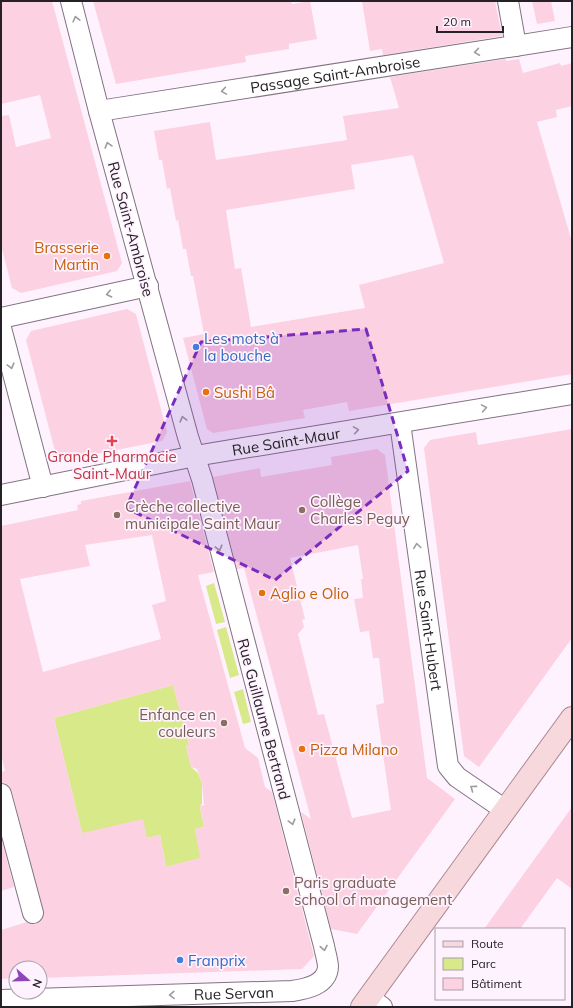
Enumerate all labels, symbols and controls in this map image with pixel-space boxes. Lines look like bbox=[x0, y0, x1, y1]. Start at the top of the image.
scale bar bbox=[437, 8, 503, 34]
text: 20 m bbox=[443, 14, 471, 29]
one-way arrow bbox=[72, 16, 81, 23]
one-way arrow bbox=[474, 47, 480, 56]
street label: Passage Saint-Ambroise bbox=[249, 51, 421, 97]
one-way arrow bbox=[221, 86, 227, 95]
one-way arrow bbox=[104, 141, 113, 148]
street label: Rue Saint-Ambroise bbox=[104, 159, 158, 299]
place label: Brasserie Martin bbox=[34, 238, 99, 274]
marker: Brasserie Martin bbox=[102, 251, 112, 261]
one-way arrow bbox=[106, 289, 113, 297]
place label: Les mots à la bouche bbox=[204, 329, 279, 365]
marker: Les mots à la bouche bbox=[191, 342, 201, 352]
one-way arrow bbox=[6, 362, 15, 369]
place label: Sushi Bâ bbox=[214, 383, 275, 402]
marker: Sushi Bâ bbox=[201, 387, 211, 397]
one-way arrow bbox=[481, 404, 487, 413]
one-way arrow bbox=[179, 416, 187, 422]
street label: Rue Saint-Maur bbox=[230, 423, 342, 459]
one-way arrow bbox=[353, 426, 359, 435]
marker: Grande Pharmacie Saint-Maur bbox=[107, 436, 117, 446]
place label: Grande Pharmacie Saint-Maur bbox=[47, 447, 177, 483]
place label: Collège Charles Peguy bbox=[310, 492, 410, 528]
place label: Crèche collective municipale Saint Maur bbox=[125, 497, 280, 533]
marker: Collège Charles Peguy bbox=[297, 505, 307, 515]
marker: Crèche collective municipale Saint Maur bbox=[112, 510, 122, 520]
one-way arrow bbox=[413, 543, 422, 549]
one-way arrow bbox=[215, 544, 223, 551]
street label: Rue Saint-Hubert bbox=[411, 568, 447, 692]
place label: Aglio e Olio bbox=[270, 584, 349, 603]
marker: Aglio e Olio bbox=[257, 588, 267, 598]
street label: Rue Guillaume Bertrand bbox=[233, 636, 295, 802]
place label: Enfance en couleurs bbox=[139, 705, 216, 741]
marker: Enfance en couleurs bbox=[219, 718, 229, 728]
place label: Pizza Milano bbox=[310, 740, 398, 759]
marker: Pizza Milano bbox=[297, 744, 307, 754]
one-way arrow bbox=[470, 786, 477, 793]
one-way arrow bbox=[287, 819, 295, 825]
place label: Paris graduate school of management bbox=[294, 873, 452, 909]
marker: Paris graduate school of management bbox=[281, 886, 291, 896]
legend bbox=[435, 928, 565, 1000]
text: Route bbox=[471, 936, 504, 951]
one-way arrow bbox=[320, 945, 328, 951]
place label: Franprix bbox=[188, 951, 245, 970]
marker: Franprix bbox=[175, 955, 185, 965]
text: Parc bbox=[471, 956, 496, 971]
north arrow bbox=[8, 960, 48, 1000]
text: Bâtiment bbox=[471, 976, 522, 991]
text: N bbox=[29, 977, 45, 990]
street label: Rue Servan bbox=[194, 982, 274, 1004]
one-way arrow bbox=[169, 991, 175, 999]

